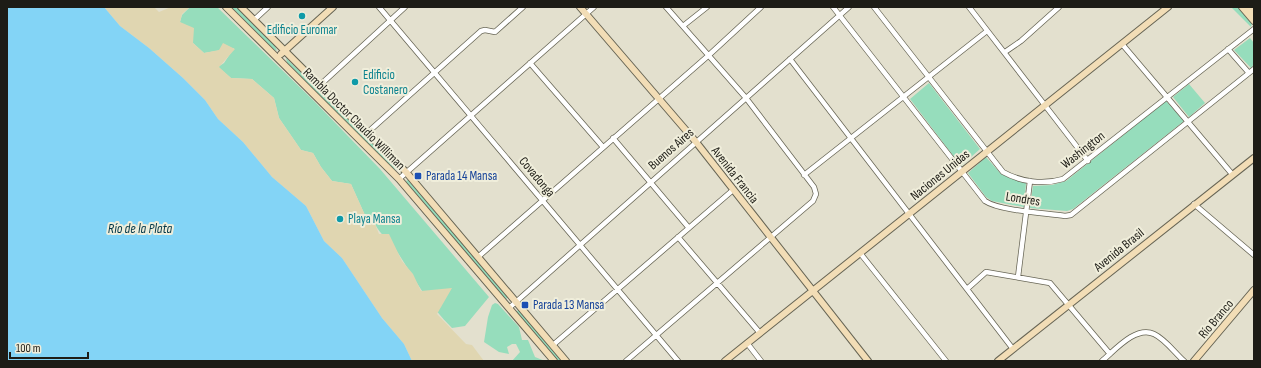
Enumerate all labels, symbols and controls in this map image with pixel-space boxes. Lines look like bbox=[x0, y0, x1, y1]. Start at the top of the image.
marker: Edificio Euromar bbox=[297, 11, 307, 21]
place label: Edificio Euromar bbox=[267, 22, 338, 38]
street label: Rambla Doctor Claudio Williman bbox=[300, 65, 408, 173]
place label: Edificio Costanero bbox=[363, 67, 408, 98]
marker: Edificio Costanero bbox=[350, 77, 360, 87]
street label: Buenos Aires bbox=[645, 125, 697, 173]
street label: Washington bbox=[1058, 128, 1108, 172]
street label: Avenida Francia bbox=[707, 143, 762, 207]
street label: Naciones Unidas bbox=[907, 146, 973, 204]
street label: Covadonga bbox=[516, 154, 558, 200]
place label: Parada 14 Mansa bbox=[426, 168, 497, 184]
marker: Parada 14 Mansa bbox=[413, 171, 423, 181]
street label: Londres bbox=[1005, 188, 1042, 210]
place label: Playa Mansa bbox=[348, 211, 401, 227]
marker: Playa Mansa bbox=[335, 214, 345, 224]
water label: Río de la Plata bbox=[108, 220, 173, 237]
street label: Avenida Brasil bbox=[1090, 225, 1147, 276]
street label: Río Branco bbox=[1195, 296, 1237, 342]
place label: Parada 13 Mansa bbox=[533, 297, 604, 313]
marker: Parada 13 Mansa bbox=[520, 300, 530, 310]
scale bar bbox=[10, 334, 88, 360]
text: 100 m bbox=[16, 341, 41, 356]

